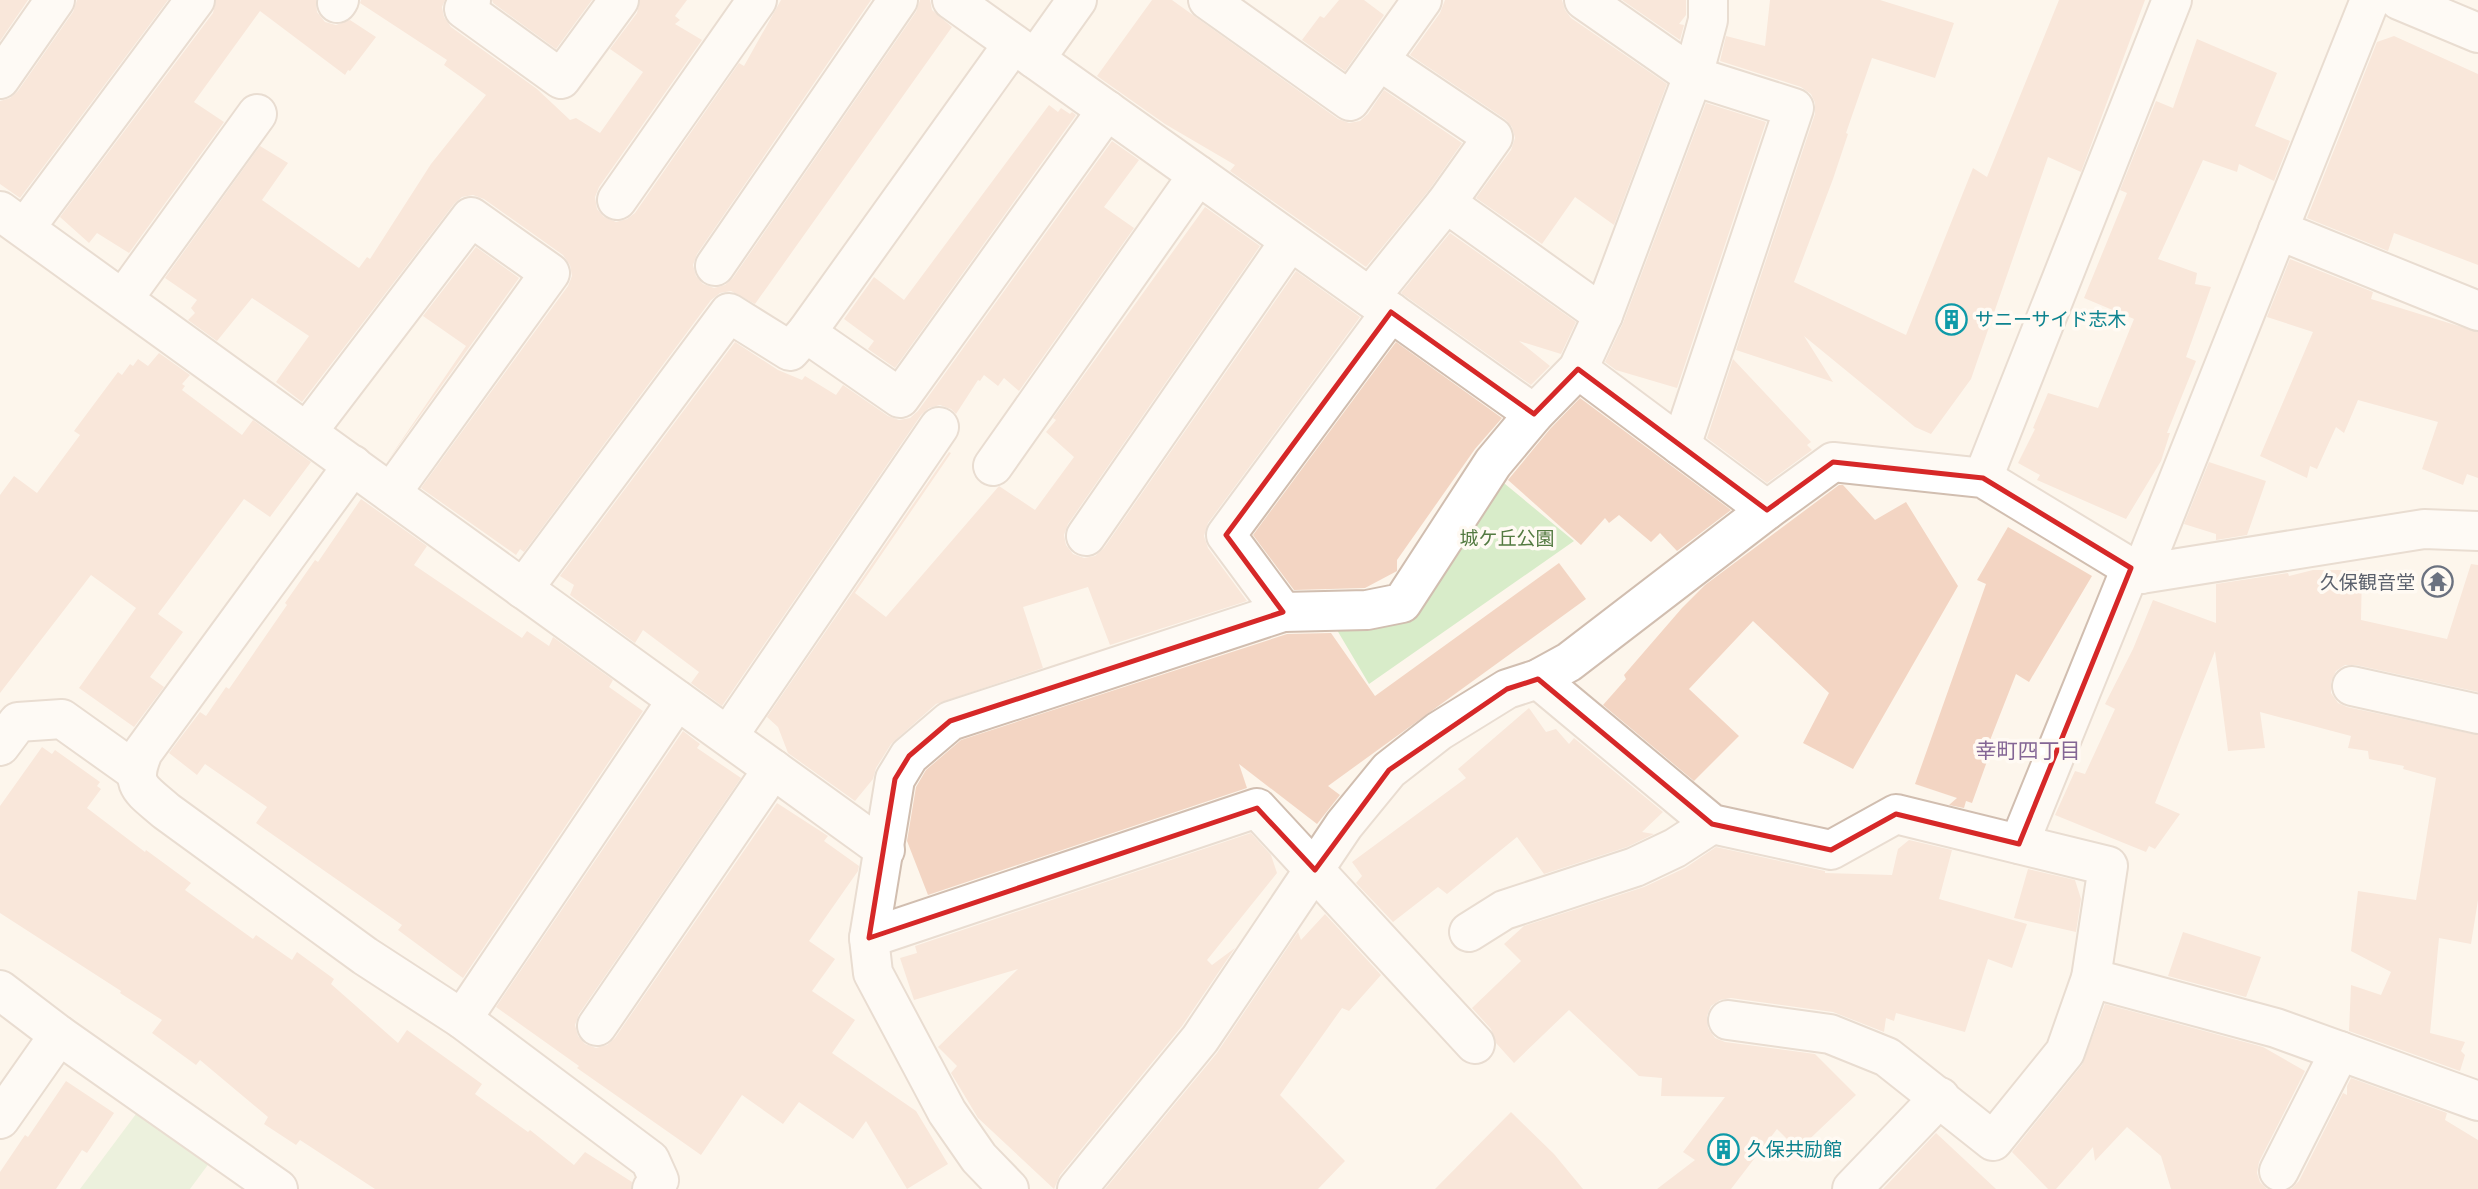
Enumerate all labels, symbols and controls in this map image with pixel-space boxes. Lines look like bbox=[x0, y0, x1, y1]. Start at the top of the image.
building icon: サニーサイド志木 bbox=[1935, 302, 1969, 336]
place label: サニーサイド志木 bbox=[1975, 306, 2127, 332]
park label: 城ケ丘公園 bbox=[1459, 525, 1555, 551]
temple icon: 久保観音堂 bbox=[2421, 565, 2455, 599]
place label: 久保観音堂 bbox=[2320, 569, 2415, 595]
district label: 幸町四丁目 bbox=[1976, 736, 2081, 764]
building icon: 久保共励館 bbox=[1707, 1132, 1741, 1166]
place label: 久保共励館 bbox=[1747, 1136, 1842, 1162]

